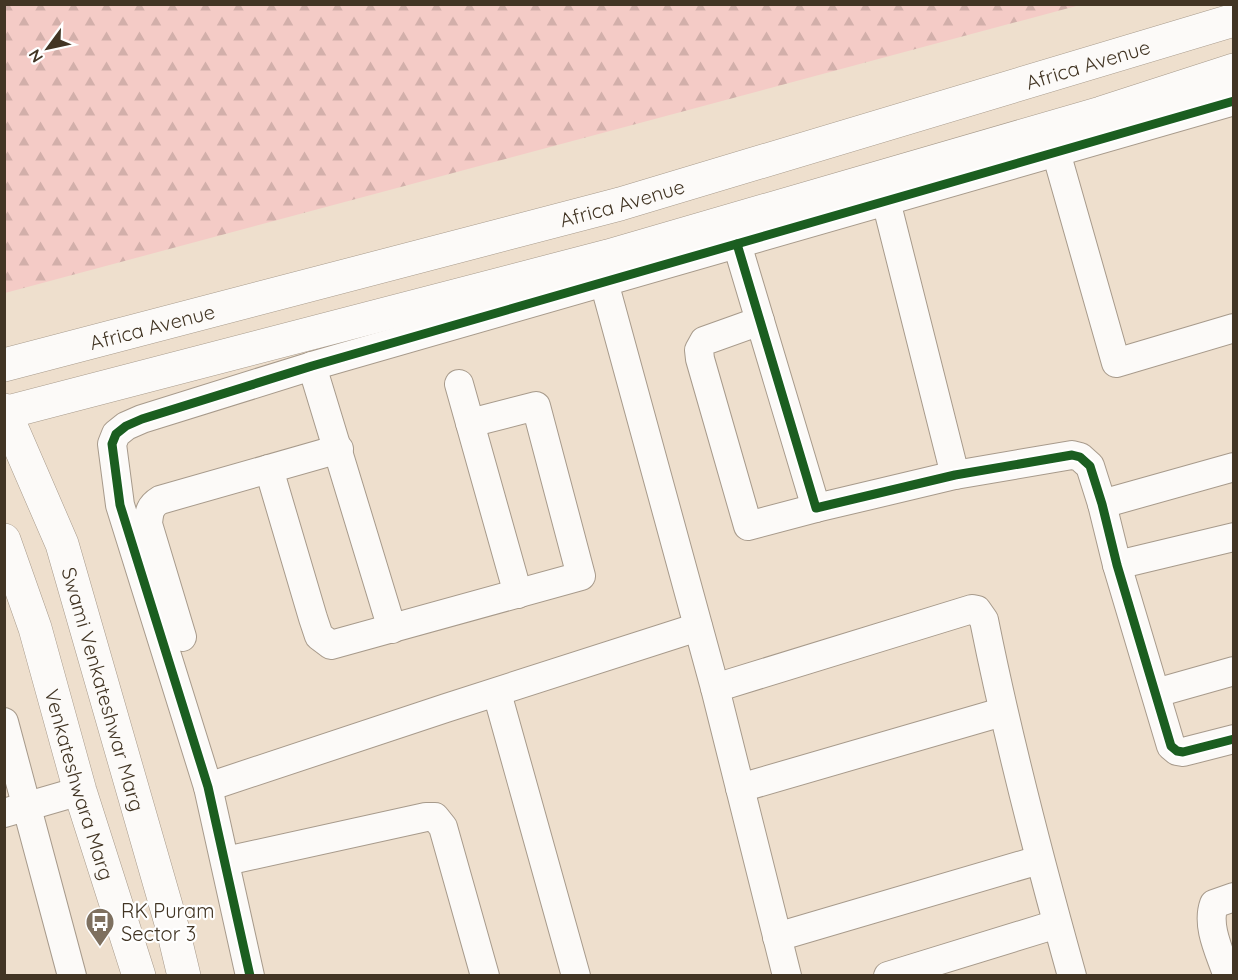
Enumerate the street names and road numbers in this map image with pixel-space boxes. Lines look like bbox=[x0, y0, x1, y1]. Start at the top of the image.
street label: Africa Avenue bbox=[1023, 33, 1153, 94]
street label: Africa Avenue bbox=[557, 173, 687, 232]
street label: Africa Avenue bbox=[87, 298, 217, 355]
street label: Swami Venkateshwar Marg bbox=[57, 564, 151, 814]
street label: Venkateshwara Marg bbox=[40, 686, 120, 883]

